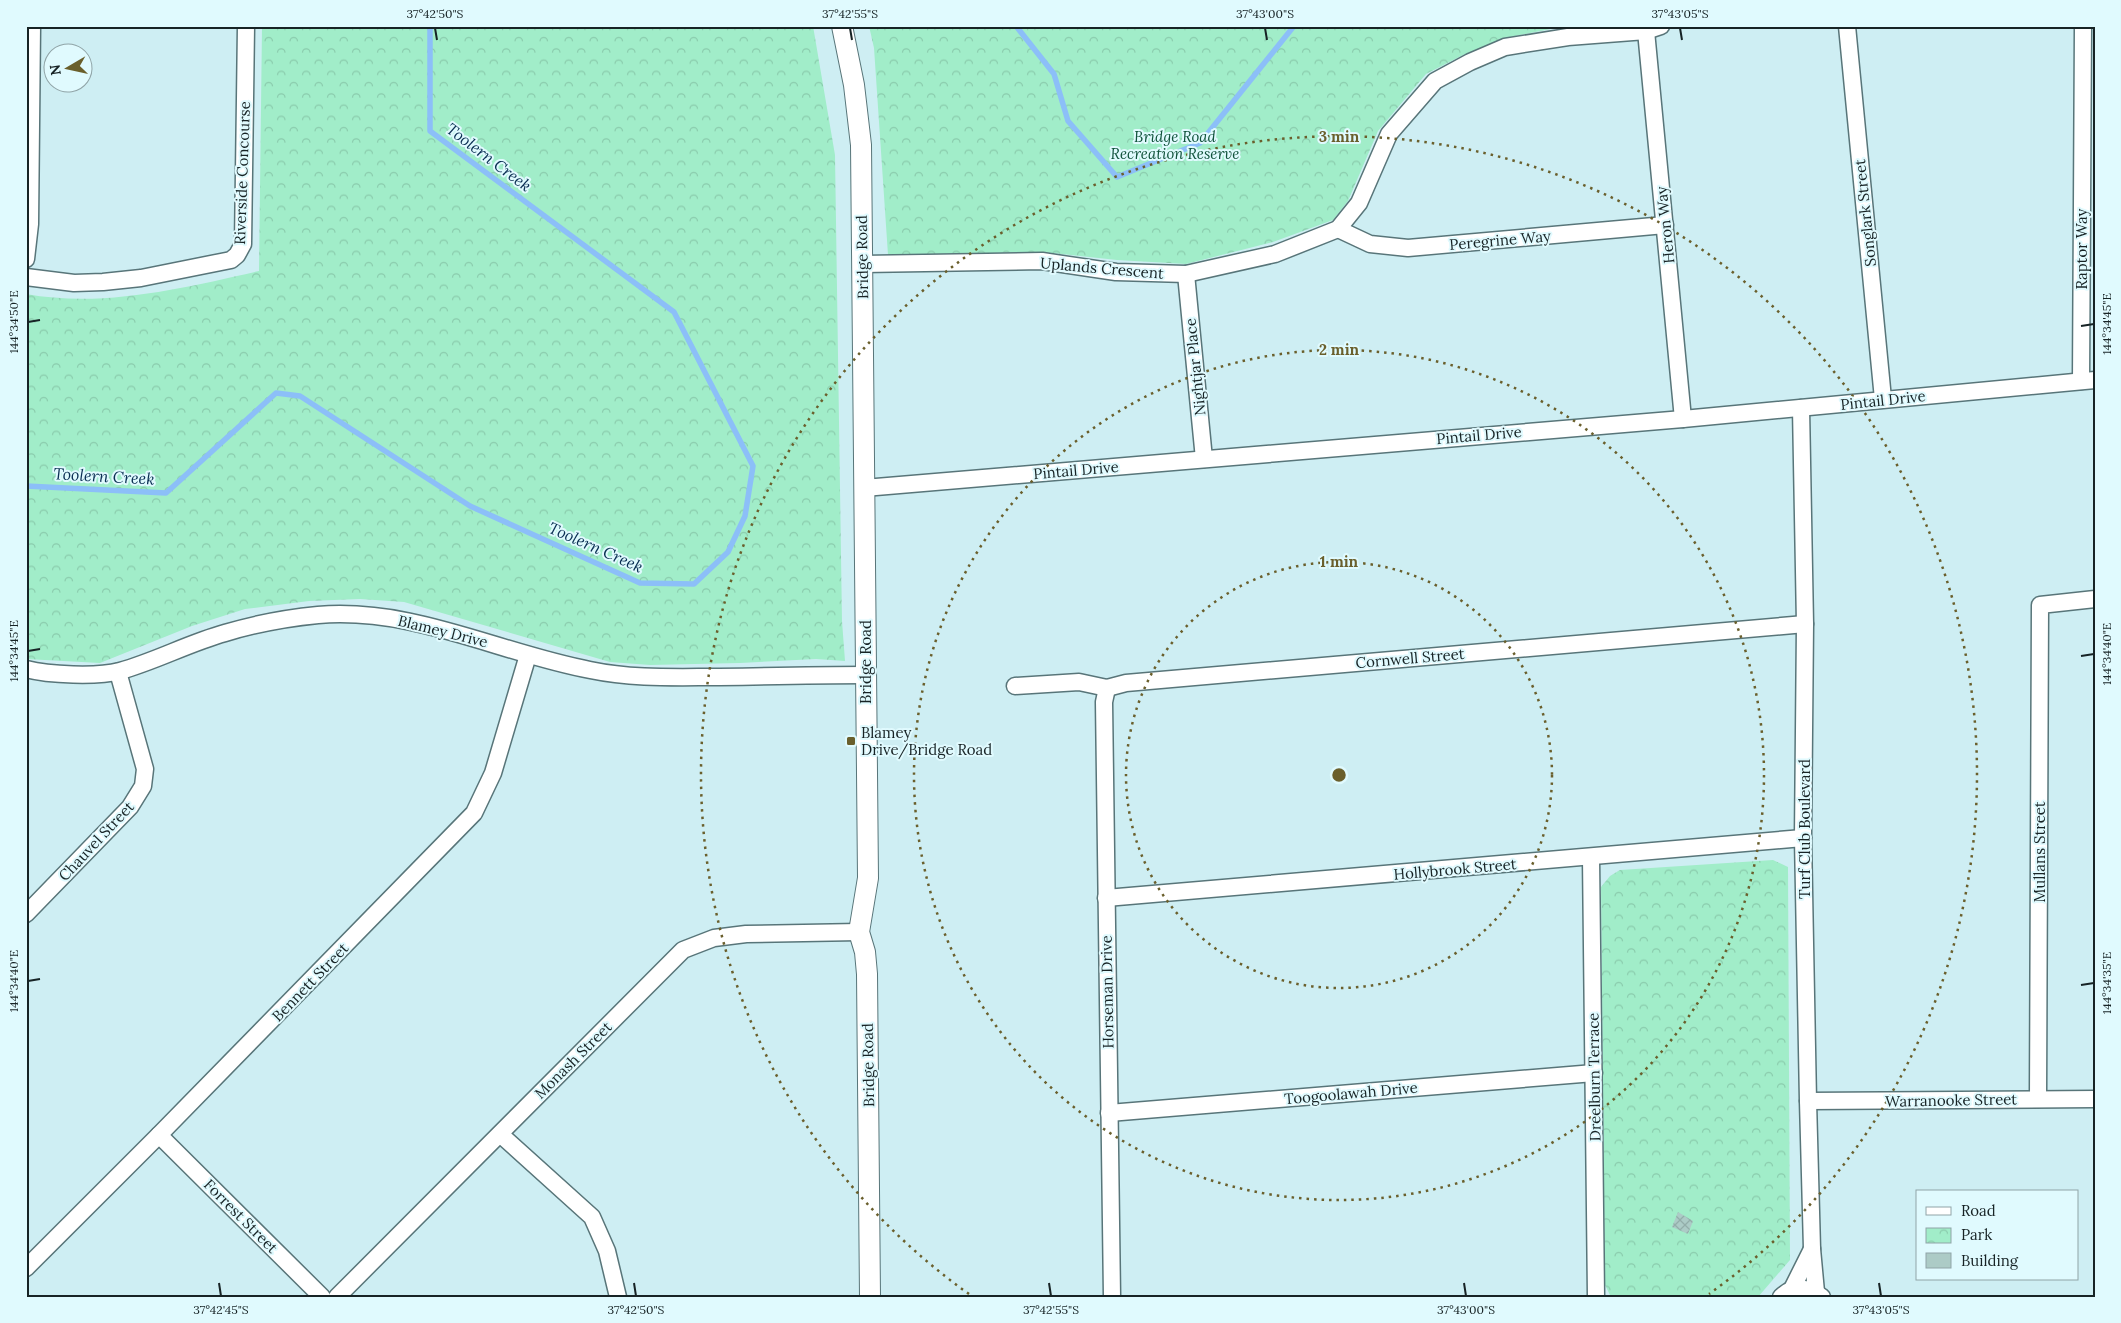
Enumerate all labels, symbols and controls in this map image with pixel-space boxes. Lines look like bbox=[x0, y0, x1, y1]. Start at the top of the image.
text: 37°42'50"S bbox=[407, 6, 464, 21]
text: 37°42'55"S bbox=[822, 6, 878, 21]
text: 37°43'00"S bbox=[1236, 6, 1294, 21]
text: 37°43'05"S bbox=[1651, 6, 1709, 21]
north arrow bbox=[42, 42, 92, 92]
text: N bbox=[45, 63, 65, 77]
street label: Riverside Concourse bbox=[230, 101, 254, 245]
water label: Toolern Creek bbox=[443, 119, 535, 195]
park label: Bridge Road Recreation Reserve bbox=[1111, 127, 1239, 163]
text: 3 min bbox=[1319, 127, 1360, 146]
street label: Songlark Street bbox=[1850, 158, 1880, 268]
street label: Heron Way bbox=[1651, 185, 1679, 265]
street label: Raptor Way bbox=[2072, 208, 2091, 290]
street label: Bridge Road bbox=[852, 215, 872, 299]
street label: Peregrine Way bbox=[1449, 226, 1552, 254]
street label: Uplands Crescent bbox=[1040, 253, 1165, 283]
text: 144°34'50"E bbox=[6, 290, 21, 354]
text: 144°34'45"E bbox=[2099, 293, 2114, 355]
street label: Nightjar Place bbox=[1180, 317, 1210, 417]
text: 2 min bbox=[1319, 340, 1360, 359]
street label: Pintail Drive bbox=[1839, 386, 1927, 414]
street label: Pintail Drive bbox=[1436, 422, 1522, 448]
street label: Pintail Drive bbox=[1033, 457, 1119, 483]
water label: Toolern Creek bbox=[53, 463, 155, 489]
water label: Toolern Creek bbox=[546, 517, 646, 577]
text: 1 min bbox=[1320, 552, 1359, 571]
street label: Blamey Drive bbox=[396, 611, 490, 651]
text: 144°34'45"E bbox=[6, 620, 21, 682]
street label: Bridge Road bbox=[856, 620, 875, 704]
text: 144°34'40"E bbox=[2099, 623, 2114, 685]
street label: Cornwell Street bbox=[1355, 644, 1465, 672]
place label: Blamey Drive/Bridge Road bbox=[861, 723, 992, 760]
marker: Blamey Drive/Bridge Road bbox=[845, 735, 857, 747]
street label: Turf Club Boulevard bbox=[1795, 759, 1814, 899]
centre of rings bbox=[1330, 766, 1348, 784]
street label: Chauvel Street bbox=[54, 797, 138, 885]
street label: Mullans Street bbox=[2030, 801, 2049, 903]
street label: Hollybrook Street bbox=[1393, 854, 1517, 884]
street label: Horseman Drive bbox=[1097, 935, 1117, 1049]
street label: Bennett Street bbox=[268, 939, 352, 1025]
text: 144°34'40"E bbox=[6, 950, 21, 1012]
text: 144°34'35"E bbox=[2099, 952, 2114, 1014]
street label: Dreelburn Terrace bbox=[1583, 1012, 1605, 1142]
street label: Monash Street bbox=[530, 1017, 616, 1103]
street label: Bridge Road bbox=[858, 1023, 878, 1107]
street label: Toogoolawah Drive bbox=[1284, 1078, 1418, 1108]
street label: Warranooke Street bbox=[1885, 1089, 2017, 1111]
street label: Forrest Street bbox=[200, 1175, 282, 1257]
legend bbox=[1916, 1190, 2078, 1280]
text: Road bbox=[1961, 1201, 1996, 1220]
text: Park bbox=[1961, 1225, 1992, 1244]
text: Building bbox=[1961, 1251, 2019, 1270]
text: 37°42'45"S bbox=[193, 1302, 249, 1317]
text: 37°42'50"S bbox=[608, 1302, 665, 1317]
text: 37°42'55"S bbox=[1023, 1302, 1079, 1317]
text: 37°43'00"S bbox=[1437, 1302, 1495, 1317]
text: 37°43'05"S bbox=[1852, 1302, 1910, 1317]

